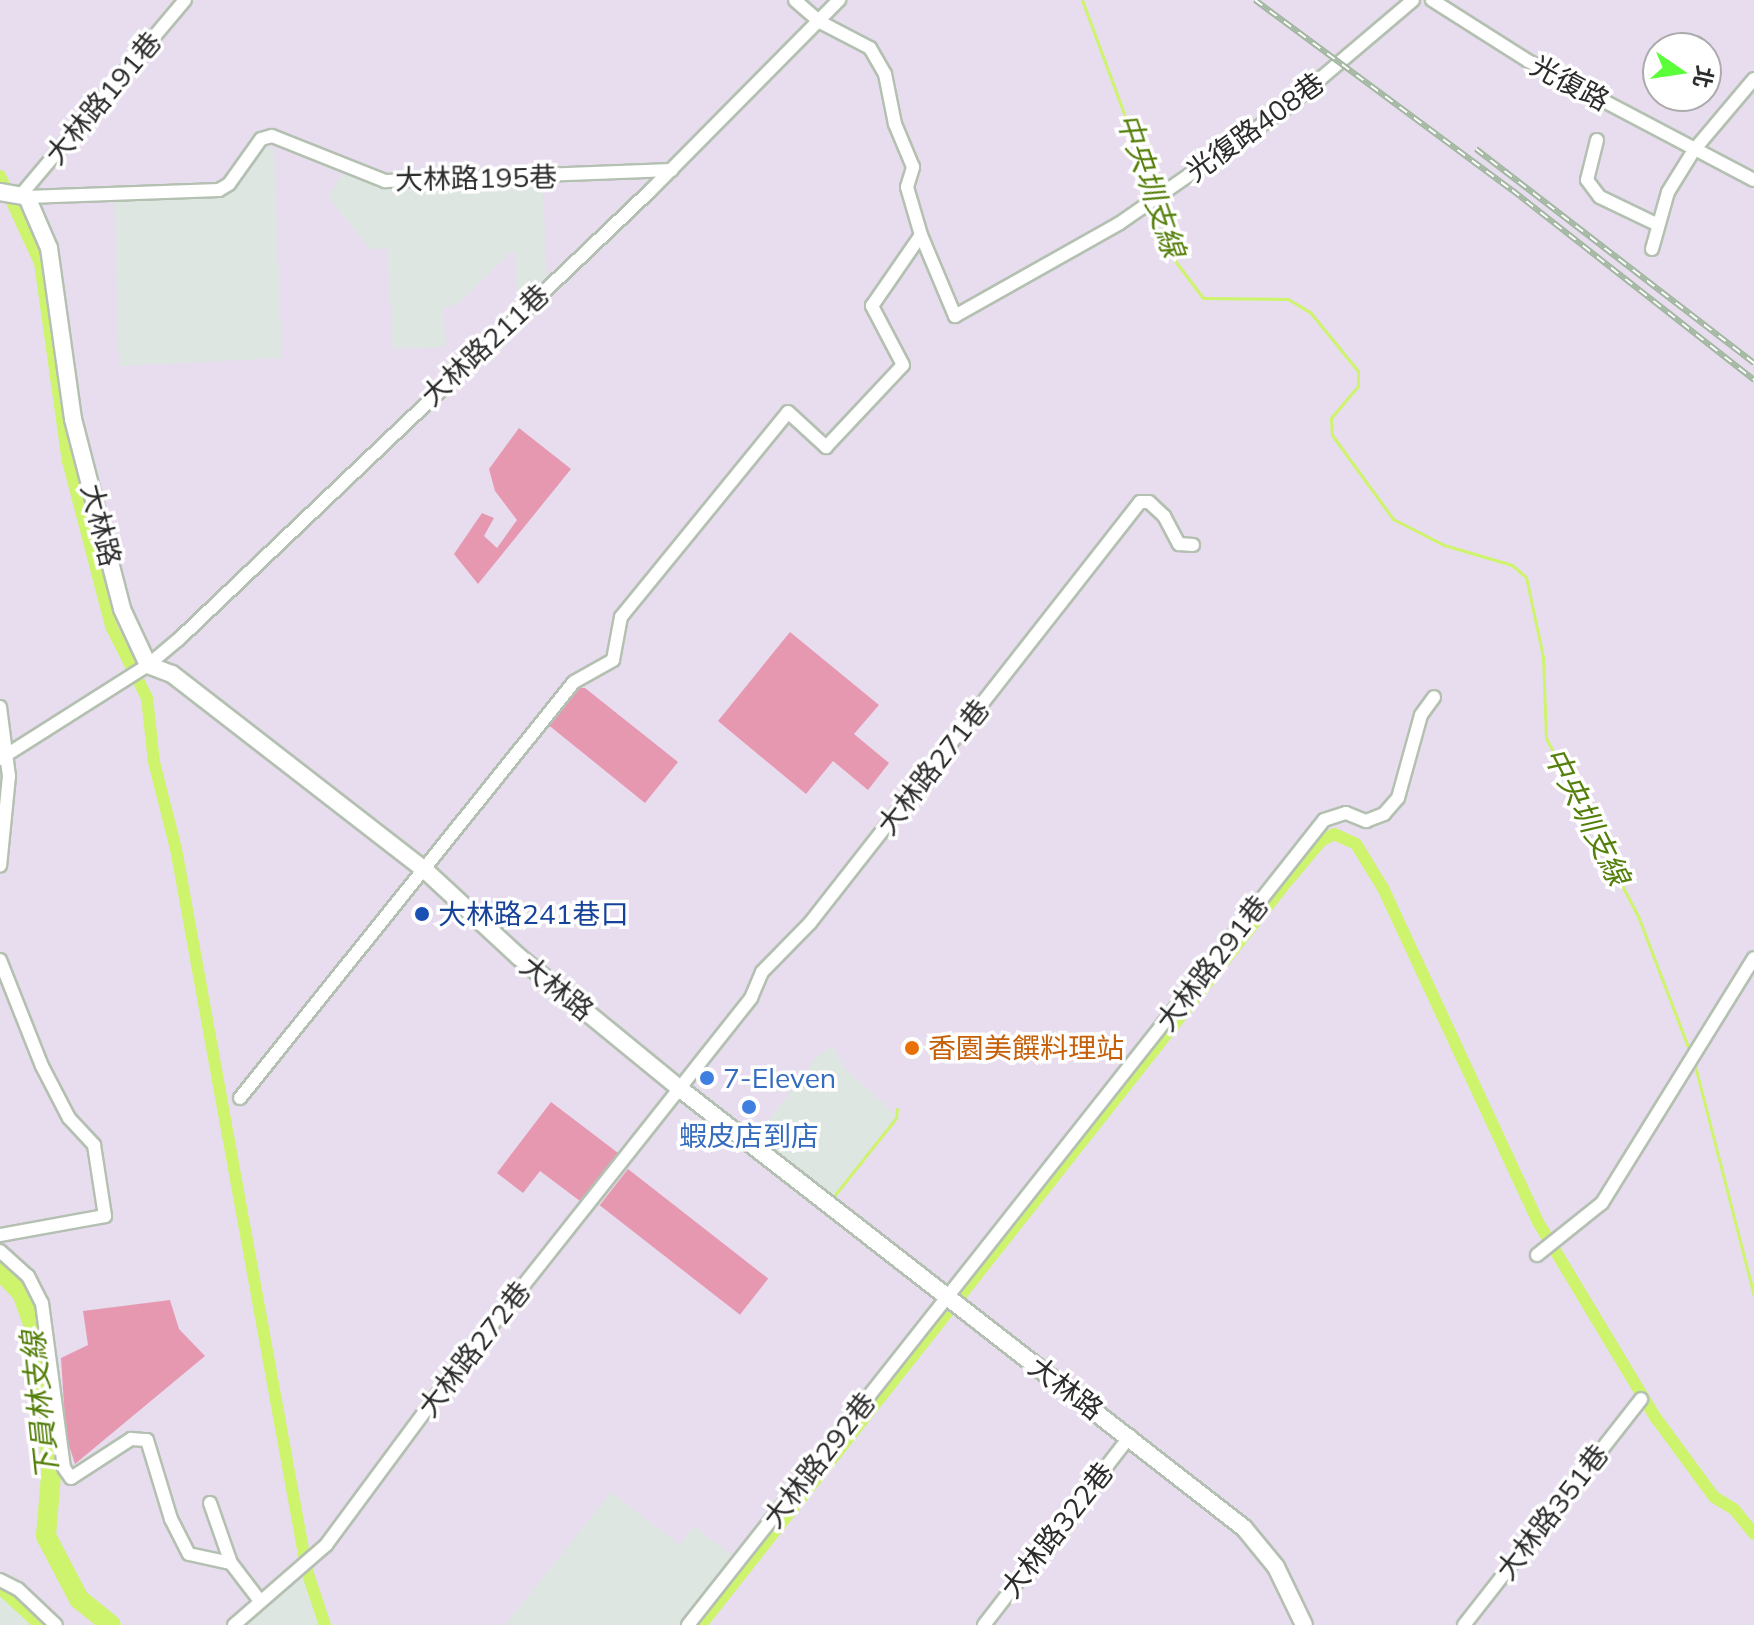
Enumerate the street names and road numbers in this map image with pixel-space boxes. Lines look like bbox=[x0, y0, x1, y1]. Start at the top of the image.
street label: 大林路191巷 bbox=[38, 25, 168, 171]
street label: 光復路 bbox=[1525, 48, 1615, 118]
street label: 光復路408巷 bbox=[1179, 66, 1331, 188]
street label: 大林路195巷 bbox=[395, 160, 557, 196]
street label: 大林路211巷 bbox=[414, 277, 556, 413]
street label: 大林路 bbox=[75, 480, 127, 570]
street label: 大林路271巷 bbox=[870, 693, 996, 841]
street label: 大林路291巷 bbox=[1149, 889, 1275, 1037]
street label: 大林路 bbox=[514, 949, 600, 1027]
street label: 大林路272巷 bbox=[411, 1275, 537, 1423]
street label: 大林路 bbox=[1022, 1349, 1110, 1427]
street label: 大林路292巷 bbox=[756, 1386, 882, 1534]
street label: 大林路351巷 bbox=[1489, 1438, 1615, 1586]
street label: 大林路322巷 bbox=[994, 1456, 1120, 1604]

